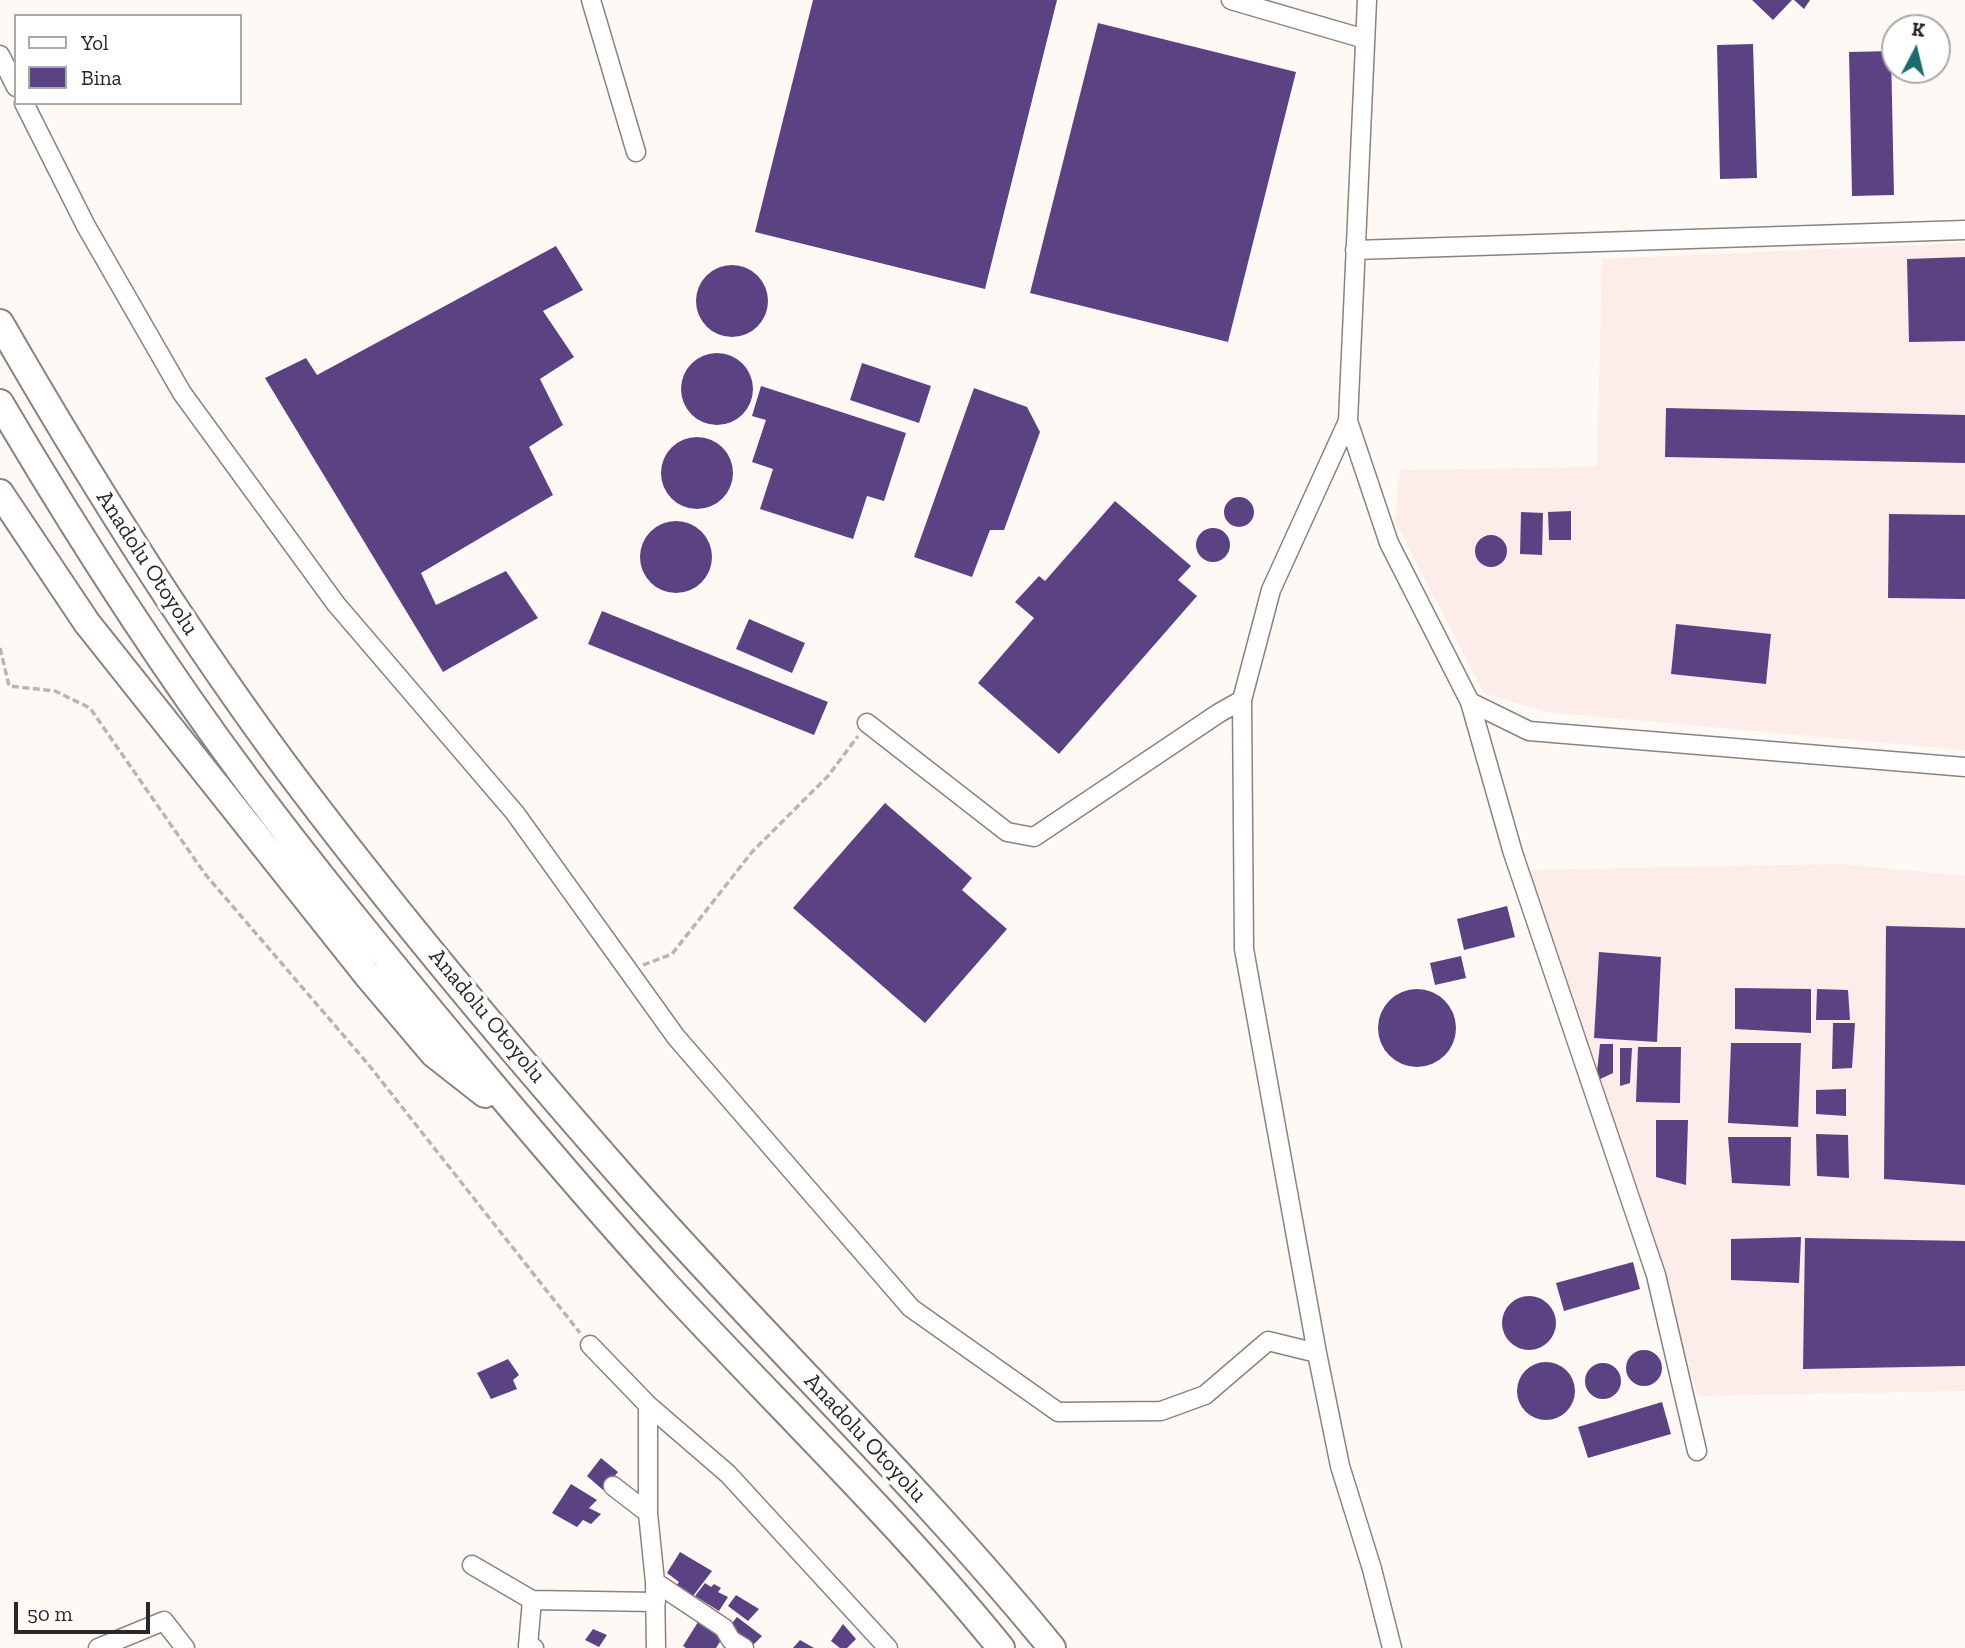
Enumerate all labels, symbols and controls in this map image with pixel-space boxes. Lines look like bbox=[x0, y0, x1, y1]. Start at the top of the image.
legend bbox=[14, 14, 242, 105]
north arrow bbox=[1881, 14, 1951, 84]
text: K bbox=[1911, 17, 1926, 42]
text: Yol bbox=[81, 30, 109, 55]
text: Bina bbox=[81, 65, 122, 90]
street label: Anadolu Otoyolu bbox=[90, 486, 204, 640]
street label: Anadolu Otoyolu bbox=[423, 943, 551, 1089]
street label: Anadolu Otoyolu bbox=[798, 1368, 932, 1508]
scale bar bbox=[18, 1588, 154, 1632]
text: 50 m bbox=[27, 1601, 73, 1626]

